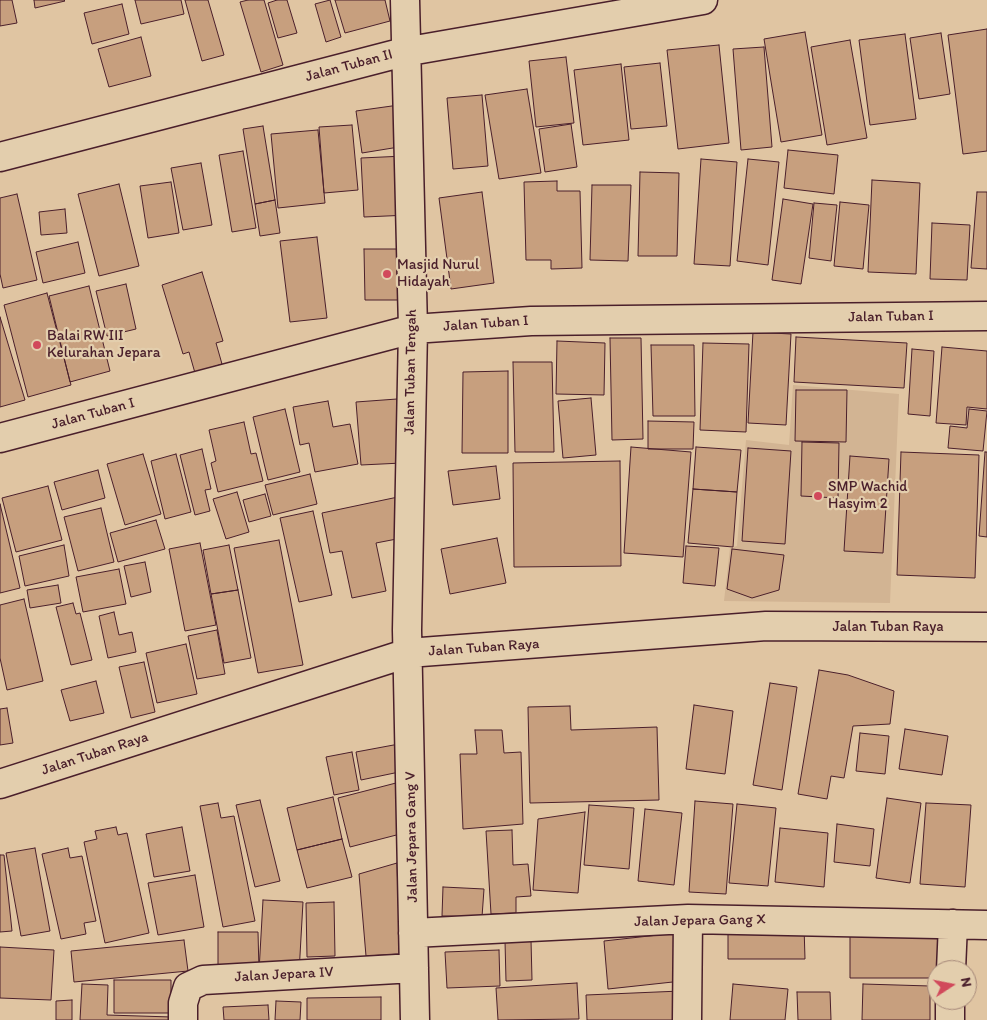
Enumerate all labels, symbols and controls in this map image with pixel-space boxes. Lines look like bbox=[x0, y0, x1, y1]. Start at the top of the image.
street label: Jalan Tuban II bbox=[303, 46, 395, 86]
place label: Masjid Nurul Hidayah bbox=[397, 256, 479, 291]
marker: Masjid Nurul Hidayah bbox=[381, 268, 393, 280]
street label: Jalan Tuban I bbox=[848, 307, 934, 327]
street label: Jalan Tuban Tengah bbox=[401, 309, 421, 435]
street label: Jalan Tuban I bbox=[443, 312, 529, 336]
place label: Balai RW III Kelurahan Jepara bbox=[47, 327, 160, 362]
marker: Balai RW III Kelurahan Jepara bbox=[31, 339, 43, 351]
street label: Jalan Tuban I bbox=[49, 394, 137, 434]
place label: SMP Wachid Hasyim 2 bbox=[828, 478, 907, 513]
marker: SMP Wachid Hasyim 2 bbox=[812, 490, 824, 502]
street label: Jalan Tuban Raya bbox=[832, 618, 944, 636]
street label: Jalan Tuban Raya bbox=[428, 635, 540, 661]
street label: Jalan Tuban Raya bbox=[39, 728, 151, 780]
street label: Jalan Jepara Gang V bbox=[402, 771, 422, 903]
street label: Jalan Jepara Gang X bbox=[634, 911, 766, 931]
north arrow bbox=[927, 960, 977, 1010]
street label: Jalan Jepara IV bbox=[234, 963, 334, 987]
text: N bbox=[957, 976, 975, 988]

